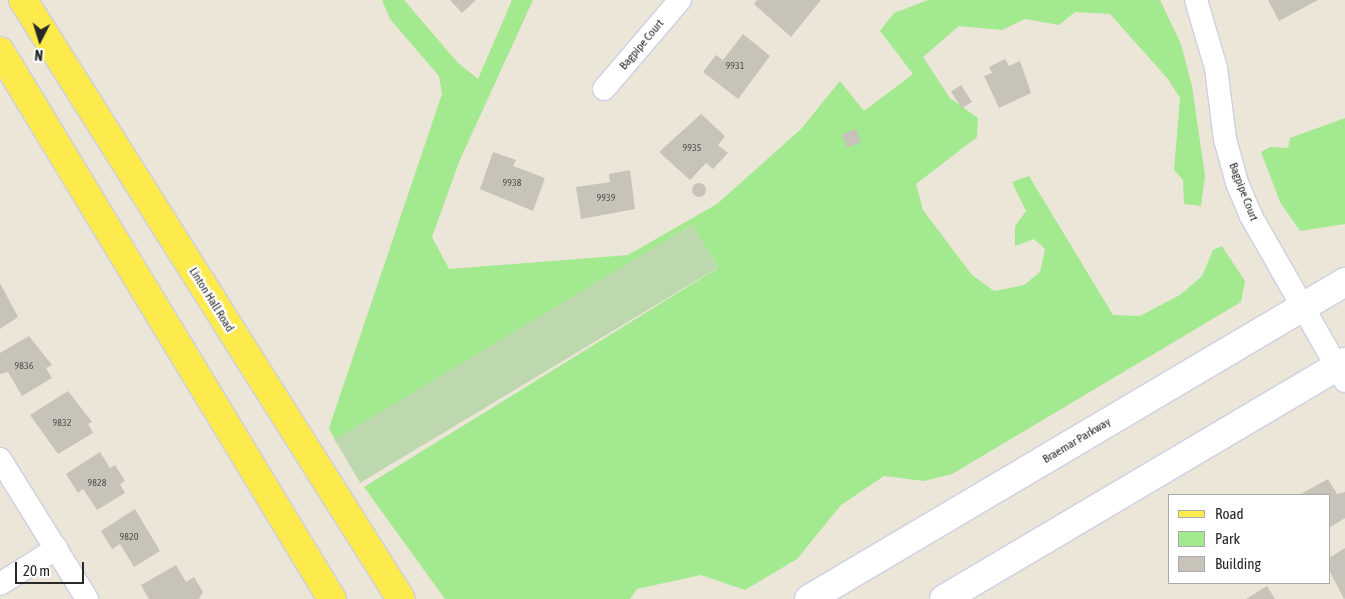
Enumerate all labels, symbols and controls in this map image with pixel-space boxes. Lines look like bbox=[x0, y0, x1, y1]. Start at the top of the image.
north arrow bbox=[15, 15, 65, 65]
street label: Bagpipe Court bbox=[617, 17, 667, 73]
text: N bbox=[34, 47, 44, 63]
house number: 9931 bbox=[726, 60, 744, 72]
house number: 9935 bbox=[683, 142, 701, 154]
street label: Bagpipe Court bbox=[1225, 161, 1261, 223]
house number: 9938 bbox=[503, 177, 521, 189]
house number: 9939 bbox=[597, 192, 615, 204]
street label: Linton Hall Road bbox=[186, 265, 236, 335]
house number: 9836 bbox=[15, 360, 33, 372]
street label: Braemar Parkway bbox=[1040, 415, 1114, 467]
house number: 9832 bbox=[53, 417, 71, 429]
house number: 9828 bbox=[88, 477, 106, 489]
legend bbox=[1168, 494, 1330, 584]
text: Road bbox=[1215, 505, 1244, 522]
text: Park bbox=[1215, 530, 1240, 547]
house number: 9820 bbox=[120, 531, 138, 543]
scale bar bbox=[18, 552, 86, 584]
text: Building bbox=[1215, 555, 1261, 572]
text: 20 m bbox=[23, 562, 50, 579]

